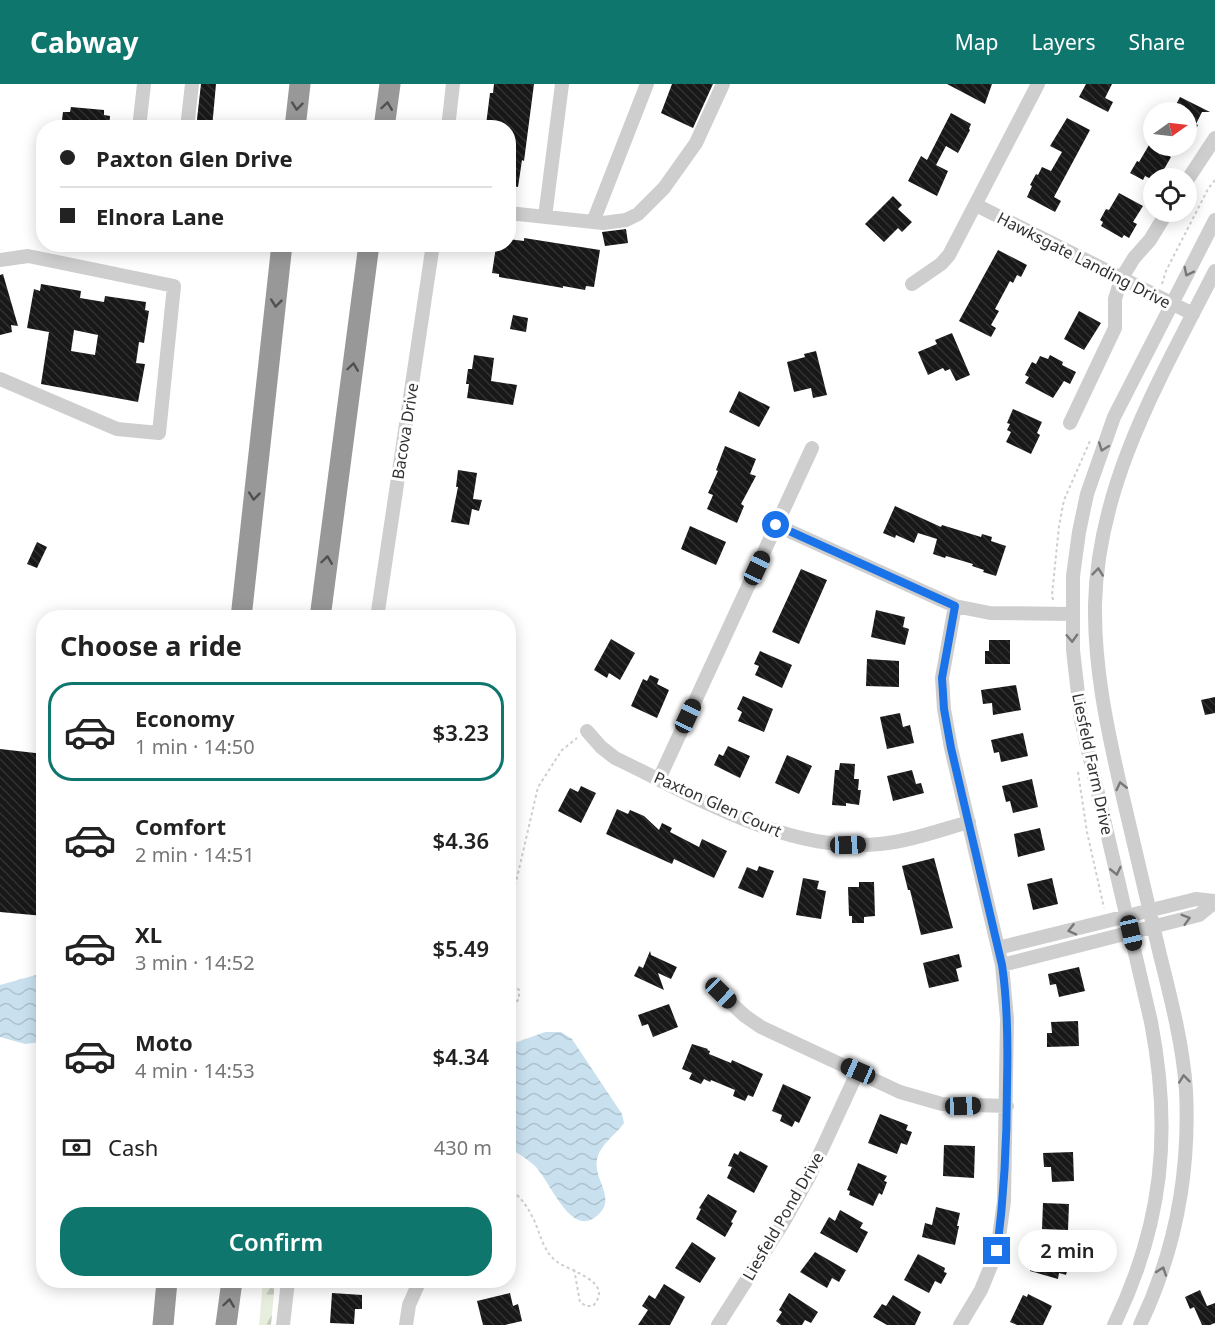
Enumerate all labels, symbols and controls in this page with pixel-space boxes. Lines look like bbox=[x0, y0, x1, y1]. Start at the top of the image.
text: Cabway bbox=[30, 23, 139, 61]
text: Map bbox=[955, 28, 999, 56]
text: Layers bbox=[1032, 28, 1096, 56]
text: Share bbox=[1129, 28, 1185, 56]
one-way arrow bbox=[291, 101, 304, 110]
one-way arrow bbox=[381, 101, 393, 110]
north arrow bbox=[1143, 102, 1197, 156]
map controls bbox=[1143, 102, 1197, 222]
text: Paxton Glen Drive bbox=[96, 143, 293, 173]
button: locate bbox=[1143, 168, 1197, 222]
text: Elnora Lane bbox=[96, 201, 224, 231]
street label: Hawksgate Landing Drive bbox=[993, 207, 1175, 313]
one-way arrow bbox=[1184, 266, 1195, 277]
one-way arrow bbox=[270, 298, 282, 307]
one-way arrow bbox=[346, 362, 358, 371]
street label: Bacova Drive bbox=[387, 381, 423, 481]
one-way arrow bbox=[1097, 441, 1110, 452]
one-way arrow bbox=[248, 492, 261, 501]
route start bbox=[762, 511, 789, 538]
car bbox=[741, 548, 773, 588]
one-way arrow bbox=[321, 555, 333, 565]
one-way arrow bbox=[1091, 568, 1104, 577]
text: Choose a ride bbox=[60, 627, 242, 664]
one-way arrow bbox=[1066, 634, 1079, 643]
street label: Liesfeld Farm Drive bbox=[1067, 691, 1119, 837]
car bbox=[672, 696, 704, 736]
text: Economy bbox=[135, 703, 234, 733]
icon: car bbox=[63, 705, 117, 759]
text: $3.23 bbox=[433, 717, 489, 747]
text: 1 min · 14:50 bbox=[135, 733, 255, 760]
street label: Paxton Glen Court bbox=[651, 766, 785, 842]
one-way arrow bbox=[1115, 781, 1128, 791]
text: Comfort bbox=[135, 811, 226, 841]
icon: car bbox=[63, 813, 117, 867]
text: $4.36 bbox=[433, 825, 489, 855]
car bbox=[830, 835, 866, 855]
text: 2 min · 14:51 bbox=[135, 841, 255, 868]
one-way arrow bbox=[1109, 866, 1122, 876]
car bbox=[1118, 913, 1144, 953]
one-way arrow bbox=[1181, 913, 1191, 926]
text: XL bbox=[135, 919, 162, 949]
icon: car bbox=[63, 921, 117, 975]
one-way arrow bbox=[1068, 922, 1078, 935]
text: $5.49 bbox=[433, 933, 489, 963]
text: 3 min · 14:52 bbox=[135, 949, 255, 976]
car bbox=[702, 974, 740, 1012]
text: Moto bbox=[135, 1027, 193, 1057]
icon: car bbox=[63, 1029, 117, 1083]
text: $4.34 bbox=[433, 1041, 489, 1071]
car bbox=[838, 1055, 878, 1087]
text: 4 min · 14:53 bbox=[135, 1057, 255, 1084]
one-way arrow bbox=[1178, 1074, 1191, 1083]
car bbox=[945, 1096, 981, 1116]
icon: cash bbox=[60, 1131, 93, 1164]
text: Cash bbox=[108, 1132, 158, 1162]
text: 430 m bbox=[434, 1134, 492, 1161]
street label: Liesfeld Pond Drive bbox=[737, 1148, 829, 1284]
button: Confirm bbox=[60, 1207, 492, 1276]
callout: 2 min bbox=[1018, 1230, 1117, 1272]
route end bbox=[983, 1237, 1010, 1264]
text: 2 min bbox=[1040, 1237, 1095, 1264]
one-way arrow bbox=[1155, 1266, 1168, 1277]
one-way arrow bbox=[222, 1298, 235, 1308]

